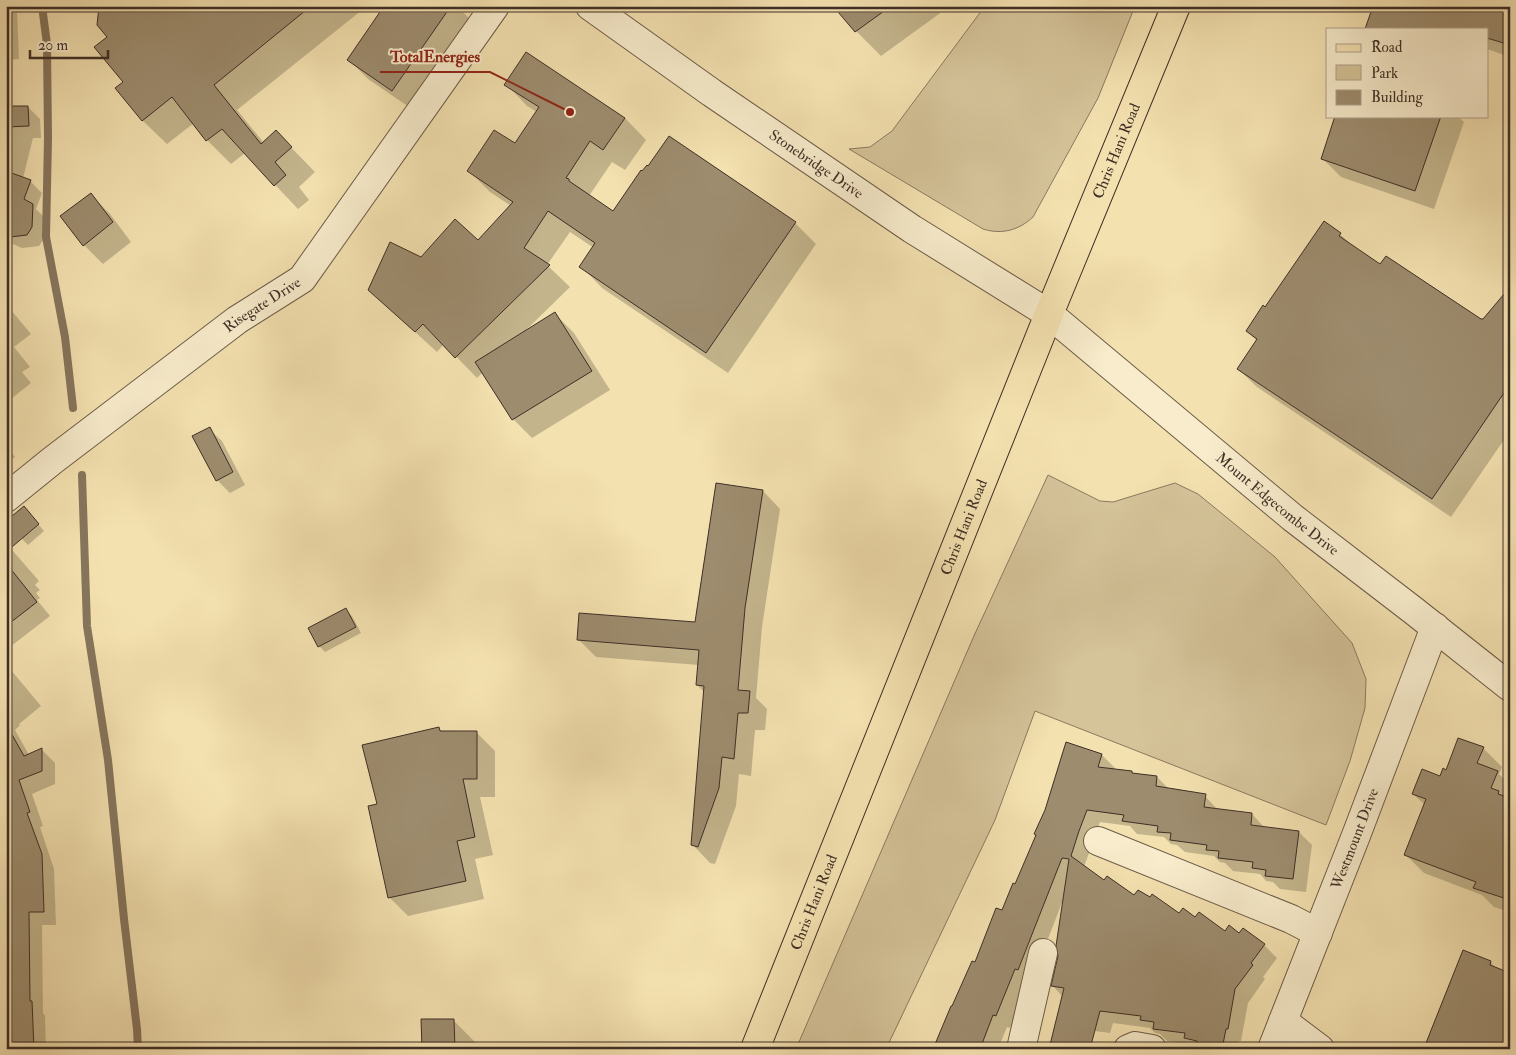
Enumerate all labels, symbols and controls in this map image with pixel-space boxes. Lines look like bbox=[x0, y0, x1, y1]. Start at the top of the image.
scale bar bbox=[30, 28, 108, 60]
legend bbox=[1326, 28, 1488, 118]
text: 20 m bbox=[38, 36, 68, 55]
text: Road bbox=[1371, 38, 1403, 57]
callout: TotalEnergies bbox=[380, 41, 490, 72]
text: TotalEnergies bbox=[389, 47, 481, 68]
text: Park bbox=[1371, 64, 1398, 83]
text: Building bbox=[1371, 88, 1423, 107]
street label: Chris Hani Road bbox=[1088, 100, 1145, 202]
street label: Stonebridge Drive bbox=[766, 125, 867, 203]
street label: Risegate Drive bbox=[219, 273, 304, 337]
street label: Mount Edgecombe Drive bbox=[1212, 448, 1343, 559]
street label: Chris Hani Road bbox=[936, 476, 992, 578]
street label: Westmount Drive bbox=[1326, 785, 1383, 893]
street label: Chris Hani Road bbox=[786, 851, 842, 953]

